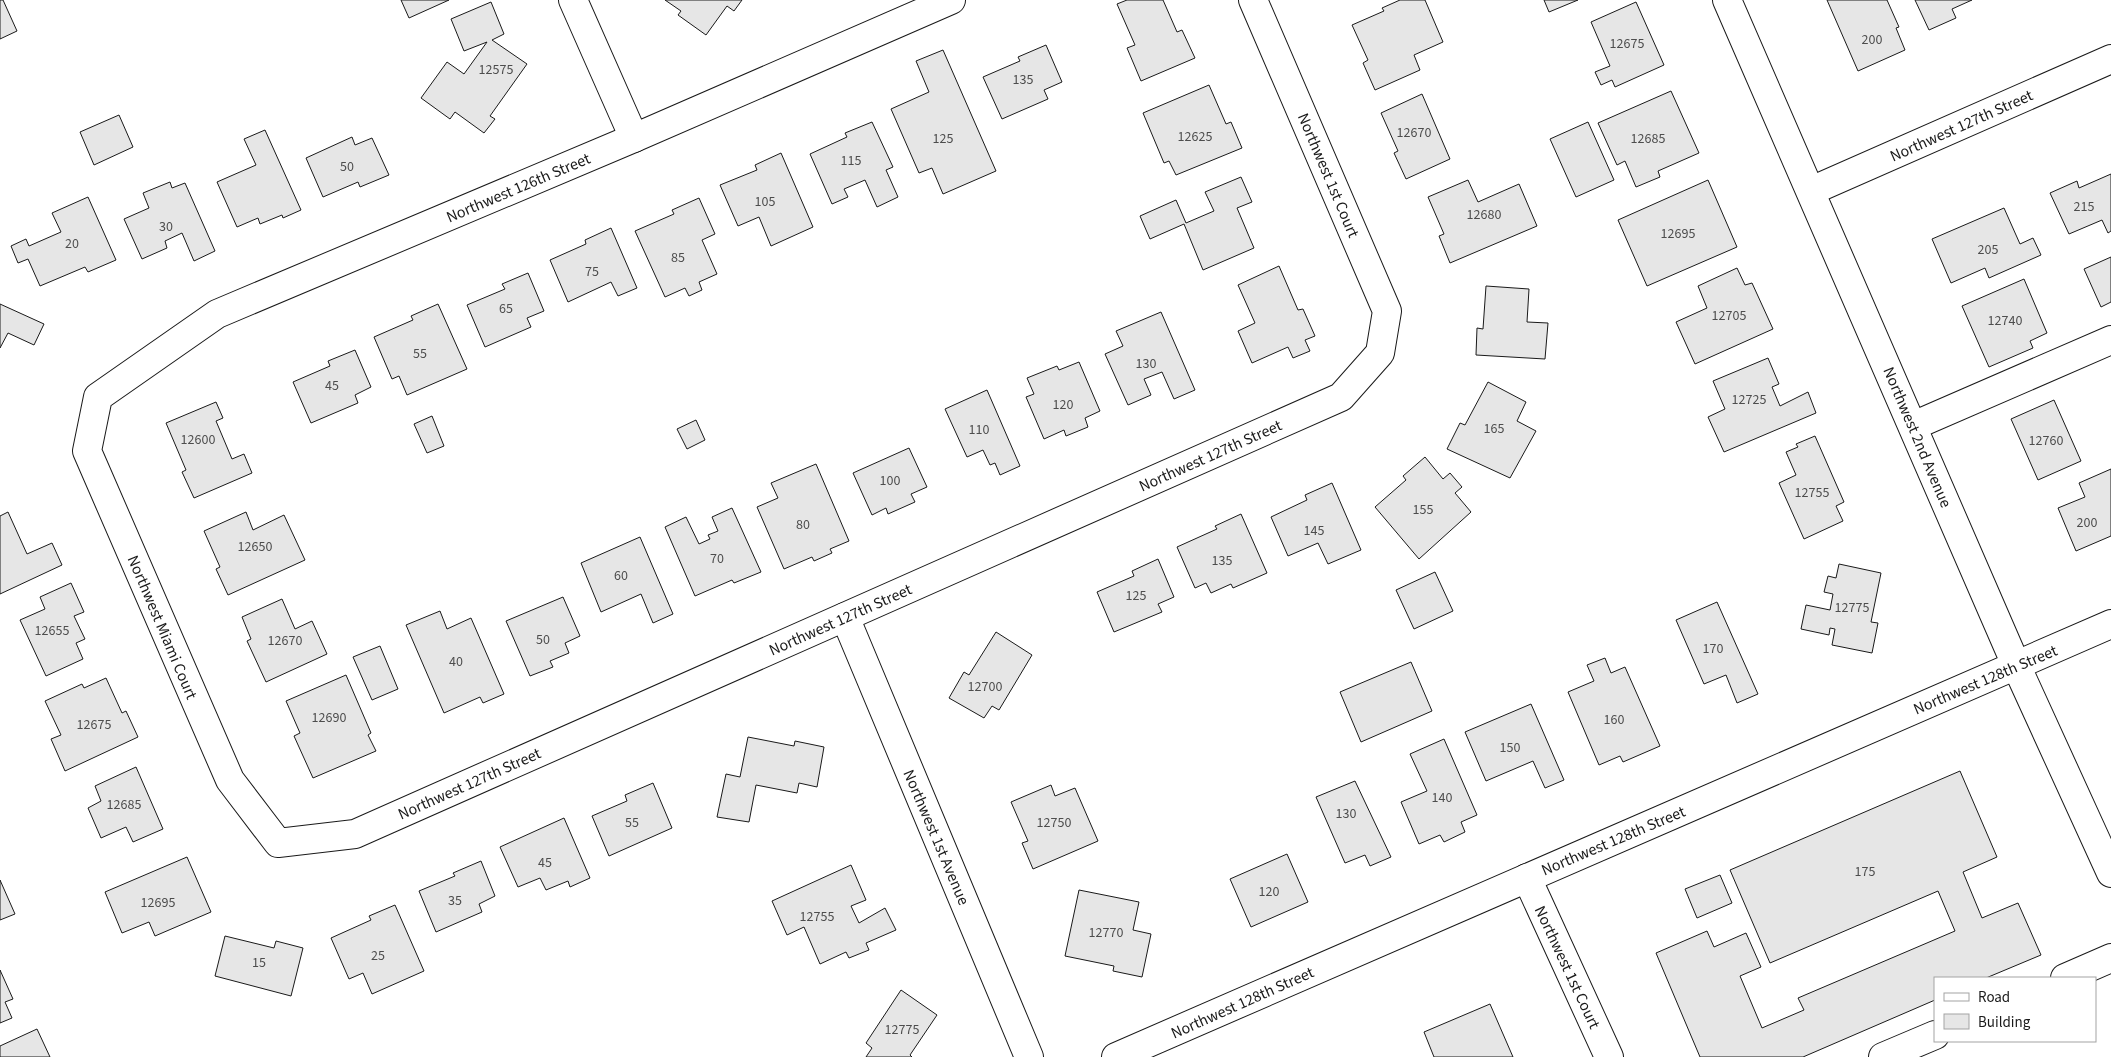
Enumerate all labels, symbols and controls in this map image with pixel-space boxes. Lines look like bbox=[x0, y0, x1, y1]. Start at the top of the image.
house number: 200 bbox=[1862, 30, 1882, 50]
house number: 12675 bbox=[1610, 34, 1644, 54]
house number: 12575 bbox=[479, 60, 513, 80]
house number: 135 bbox=[1013, 70, 1033, 90]
street label: Northwest 127th Street bbox=[1886, 84, 2037, 167]
street label: Northwest 1st Court bbox=[1292, 110, 1365, 242]
house number: 12670 bbox=[1397, 123, 1431, 143]
house number: 12625 bbox=[1178, 127, 1212, 147]
house number: 125 bbox=[933, 129, 953, 149]
house number: 12685 bbox=[1631, 129, 1665, 149]
street label: Northwest 126th Street bbox=[443, 147, 594, 228]
house number: 115 bbox=[841, 151, 861, 171]
house number: 50 bbox=[340, 157, 354, 177]
house number: 105 bbox=[755, 192, 775, 212]
house number: 215 bbox=[2074, 197, 2094, 217]
house number: 12680 bbox=[1467, 205, 1501, 225]
house number: 30 bbox=[159, 217, 173, 237]
house number: 12695 bbox=[1661, 224, 1695, 244]
house number: 20 bbox=[65, 234, 79, 254]
house number: 205 bbox=[1978, 240, 1998, 260]
house number: 85 bbox=[671, 248, 685, 268]
house number: 75 bbox=[585, 262, 599, 282]
house number: 65 bbox=[499, 299, 513, 319]
house number: 12705 bbox=[1712, 306, 1746, 326]
house number: 12740 bbox=[1988, 311, 2022, 331]
house number: 55 bbox=[413, 344, 427, 364]
house number: 130 bbox=[1136, 354, 1156, 374]
street label: Northwest 2nd Avenue bbox=[1877, 364, 1957, 511]
house number: 45 bbox=[325, 376, 339, 396]
house number: 12725 bbox=[1732, 390, 1766, 410]
house number: 120 bbox=[1053, 395, 1073, 415]
street label: Northwest 127th Street bbox=[1135, 414, 1286, 497]
house number: 165 bbox=[1484, 419, 1504, 439]
house number: 110 bbox=[969, 420, 989, 440]
house number: 12600 bbox=[181, 430, 215, 450]
house number: 12760 bbox=[2029, 431, 2063, 451]
house number: 100 bbox=[880, 471, 900, 491]
house number: 12755 bbox=[1795, 483, 1829, 503]
house number: 155 bbox=[1413, 500, 1433, 520]
house number: 200 bbox=[2077, 513, 2097, 533]
house number: 80 bbox=[796, 515, 810, 535]
house number: 145 bbox=[1304, 521, 1324, 541]
house number: 12650 bbox=[238, 537, 272, 557]
house number: 70 bbox=[710, 549, 724, 569]
house number: 135 bbox=[1212, 551, 1232, 571]
street label: Northwest Miami Court bbox=[122, 552, 203, 703]
house number: 60 bbox=[614, 566, 628, 586]
street label: Northwest 127th Street bbox=[765, 578, 916, 661]
house number: 125 bbox=[1126, 586, 1146, 606]
house number: 12775 bbox=[1835, 598, 1869, 618]
house number: 12655 bbox=[35, 621, 69, 641]
house number: 50 bbox=[536, 630, 550, 650]
house number: 12670 bbox=[268, 631, 302, 651]
house number: 170 bbox=[1703, 639, 1723, 659]
street label: Northwest 128th Street bbox=[1910, 639, 2061, 720]
house number: 40 bbox=[449, 652, 463, 672]
house number: 12700 bbox=[968, 677, 1002, 697]
house number: 12690 bbox=[312, 708, 346, 728]
house number: 160 bbox=[1604, 710, 1624, 730]
house number: 12675 bbox=[77, 715, 111, 735]
house number: 150 bbox=[1500, 738, 1520, 758]
street label: Northwest 127th Street bbox=[394, 742, 545, 825]
street label: Northwest 1st Avenue bbox=[898, 766, 975, 909]
house number: 140 bbox=[1432, 788, 1452, 808]
house number: 12685 bbox=[107, 795, 141, 815]
street label: Northwest 128th Street bbox=[1538, 800, 1689, 881]
house number: 130 bbox=[1336, 804, 1356, 824]
house number: 55 bbox=[625, 813, 639, 833]
house number: 12750 bbox=[1037, 813, 1071, 833]
house number: 45 bbox=[538, 853, 552, 873]
house number: 175 bbox=[1855, 862, 1875, 882]
house number: 120 bbox=[1259, 882, 1279, 902]
house number: 35 bbox=[448, 891, 462, 911]
house number: 12695 bbox=[141, 893, 175, 913]
street label: Northwest 1st Court bbox=[1529, 902, 1606, 1033]
house number: 12755 bbox=[800, 907, 834, 927]
house number: 12770 bbox=[1089, 923, 1123, 943]
house number: 25 bbox=[371, 946, 385, 966]
house number: 15 bbox=[252, 953, 266, 973]
street label: Northwest 128th Street bbox=[1167, 961, 1318, 1044]
legend bbox=[1934, 977, 2096, 1042]
text: Road bbox=[1978, 987, 2010, 1008]
text: Building bbox=[1978, 1012, 2031, 1033]
house number: 12775 bbox=[885, 1020, 919, 1040]

